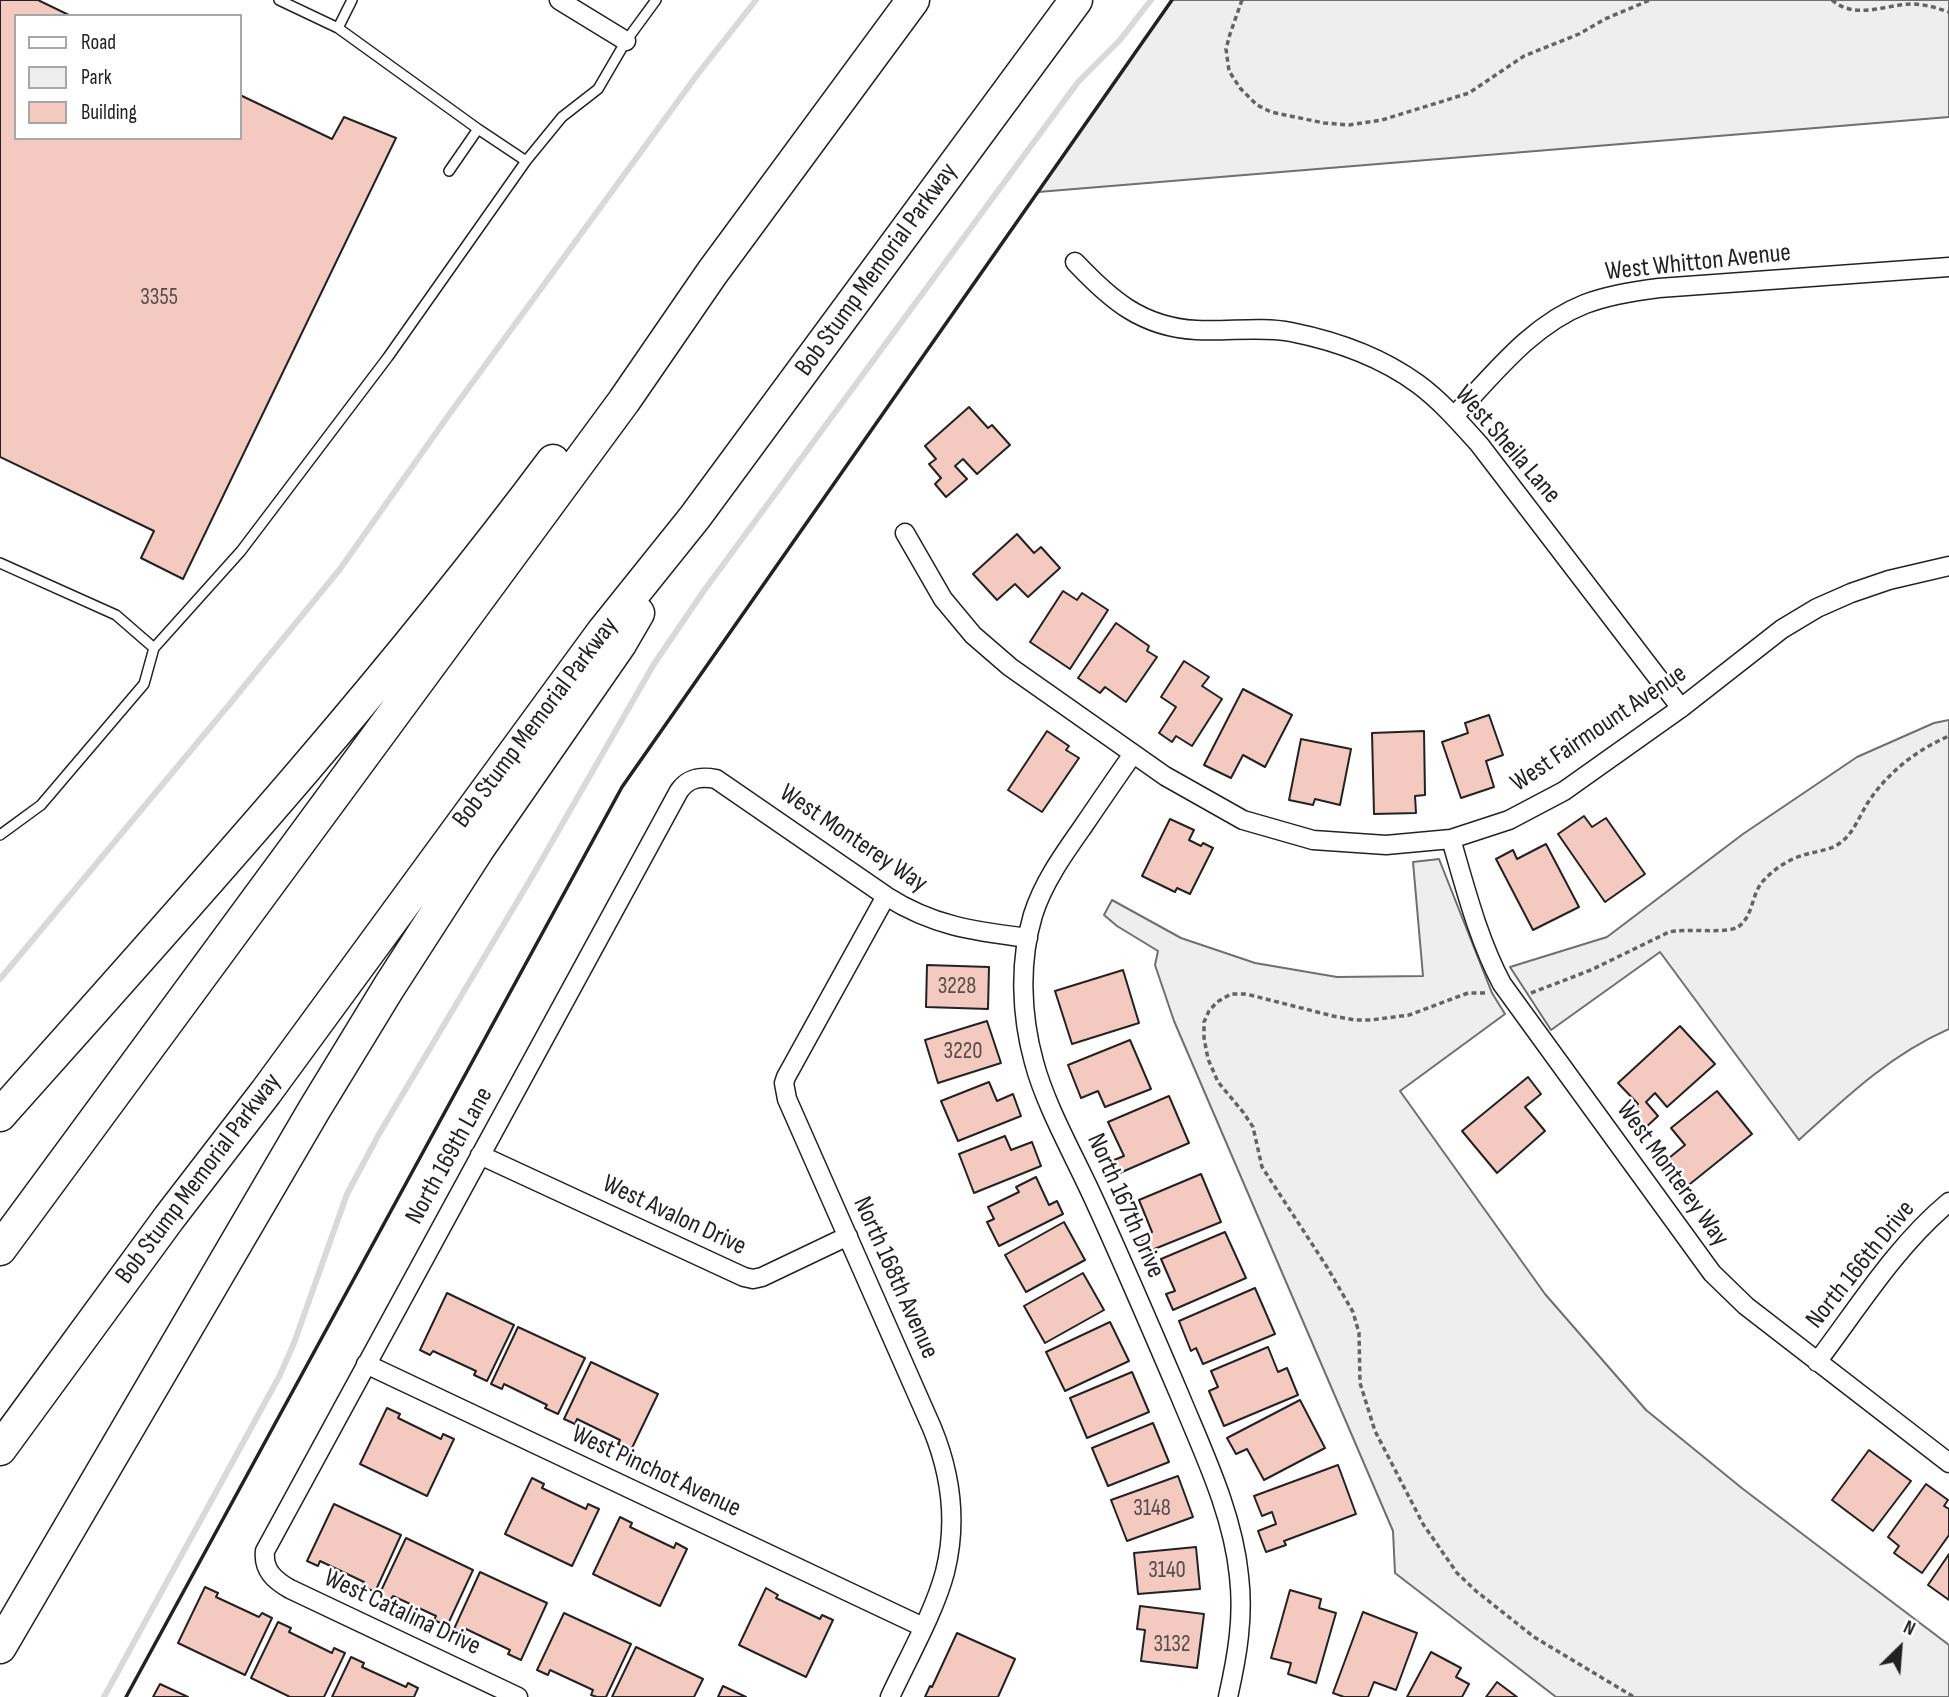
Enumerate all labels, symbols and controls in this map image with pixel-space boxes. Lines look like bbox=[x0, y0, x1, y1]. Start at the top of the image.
legend bbox=[14, 14, 242, 140]
text: Road bbox=[81, 30, 116, 55]
text: Park bbox=[81, 65, 112, 90]
text: Building bbox=[81, 100, 137, 125]
street label: Bob Stump Memorial Parkway bbox=[789, 157, 965, 383]
street label: West Whitton Avenue bbox=[1604, 238, 1792, 288]
house number: 3355 bbox=[140, 284, 178, 312]
street label: West Sheila Lane bbox=[1447, 380, 1567, 510]
street label: Bob Stump Memorial Parkway bbox=[447, 612, 625, 834]
street label: West Fairmount Avenue bbox=[1505, 659, 1693, 799]
street label: West Monterey Way bbox=[773, 778, 933, 900]
house number: 3228 bbox=[938, 973, 976, 1001]
house number: 3220 bbox=[944, 1038, 982, 1066]
street label: Bob Stump Memorial Parkway bbox=[110, 1068, 288, 1290]
street label: North 169th Lane bbox=[400, 1082, 500, 1230]
street label: West Monterey Way bbox=[1609, 1095, 1735, 1253]
street label: North 167th Drive bbox=[1079, 1129, 1171, 1283]
street label: West Avalon Drive bbox=[597, 1169, 751, 1263]
street label: North 168th Avenue bbox=[845, 1192, 945, 1364]
street label: North 166th Drive bbox=[1800, 1195, 1922, 1335]
street label: West Pinchot Avenue bbox=[566, 1419, 746, 1525]
house number: 3148 bbox=[1133, 1495, 1171, 1523]
house number: 3140 bbox=[1148, 1557, 1186, 1585]
street label: West Catalina Drive bbox=[319, 1563, 485, 1663]
north arrow bbox=[1865, 1613, 1935, 1683]
text: N bbox=[1900, 1616, 1919, 1641]
house number: 3132 bbox=[1154, 1631, 1190, 1659]

